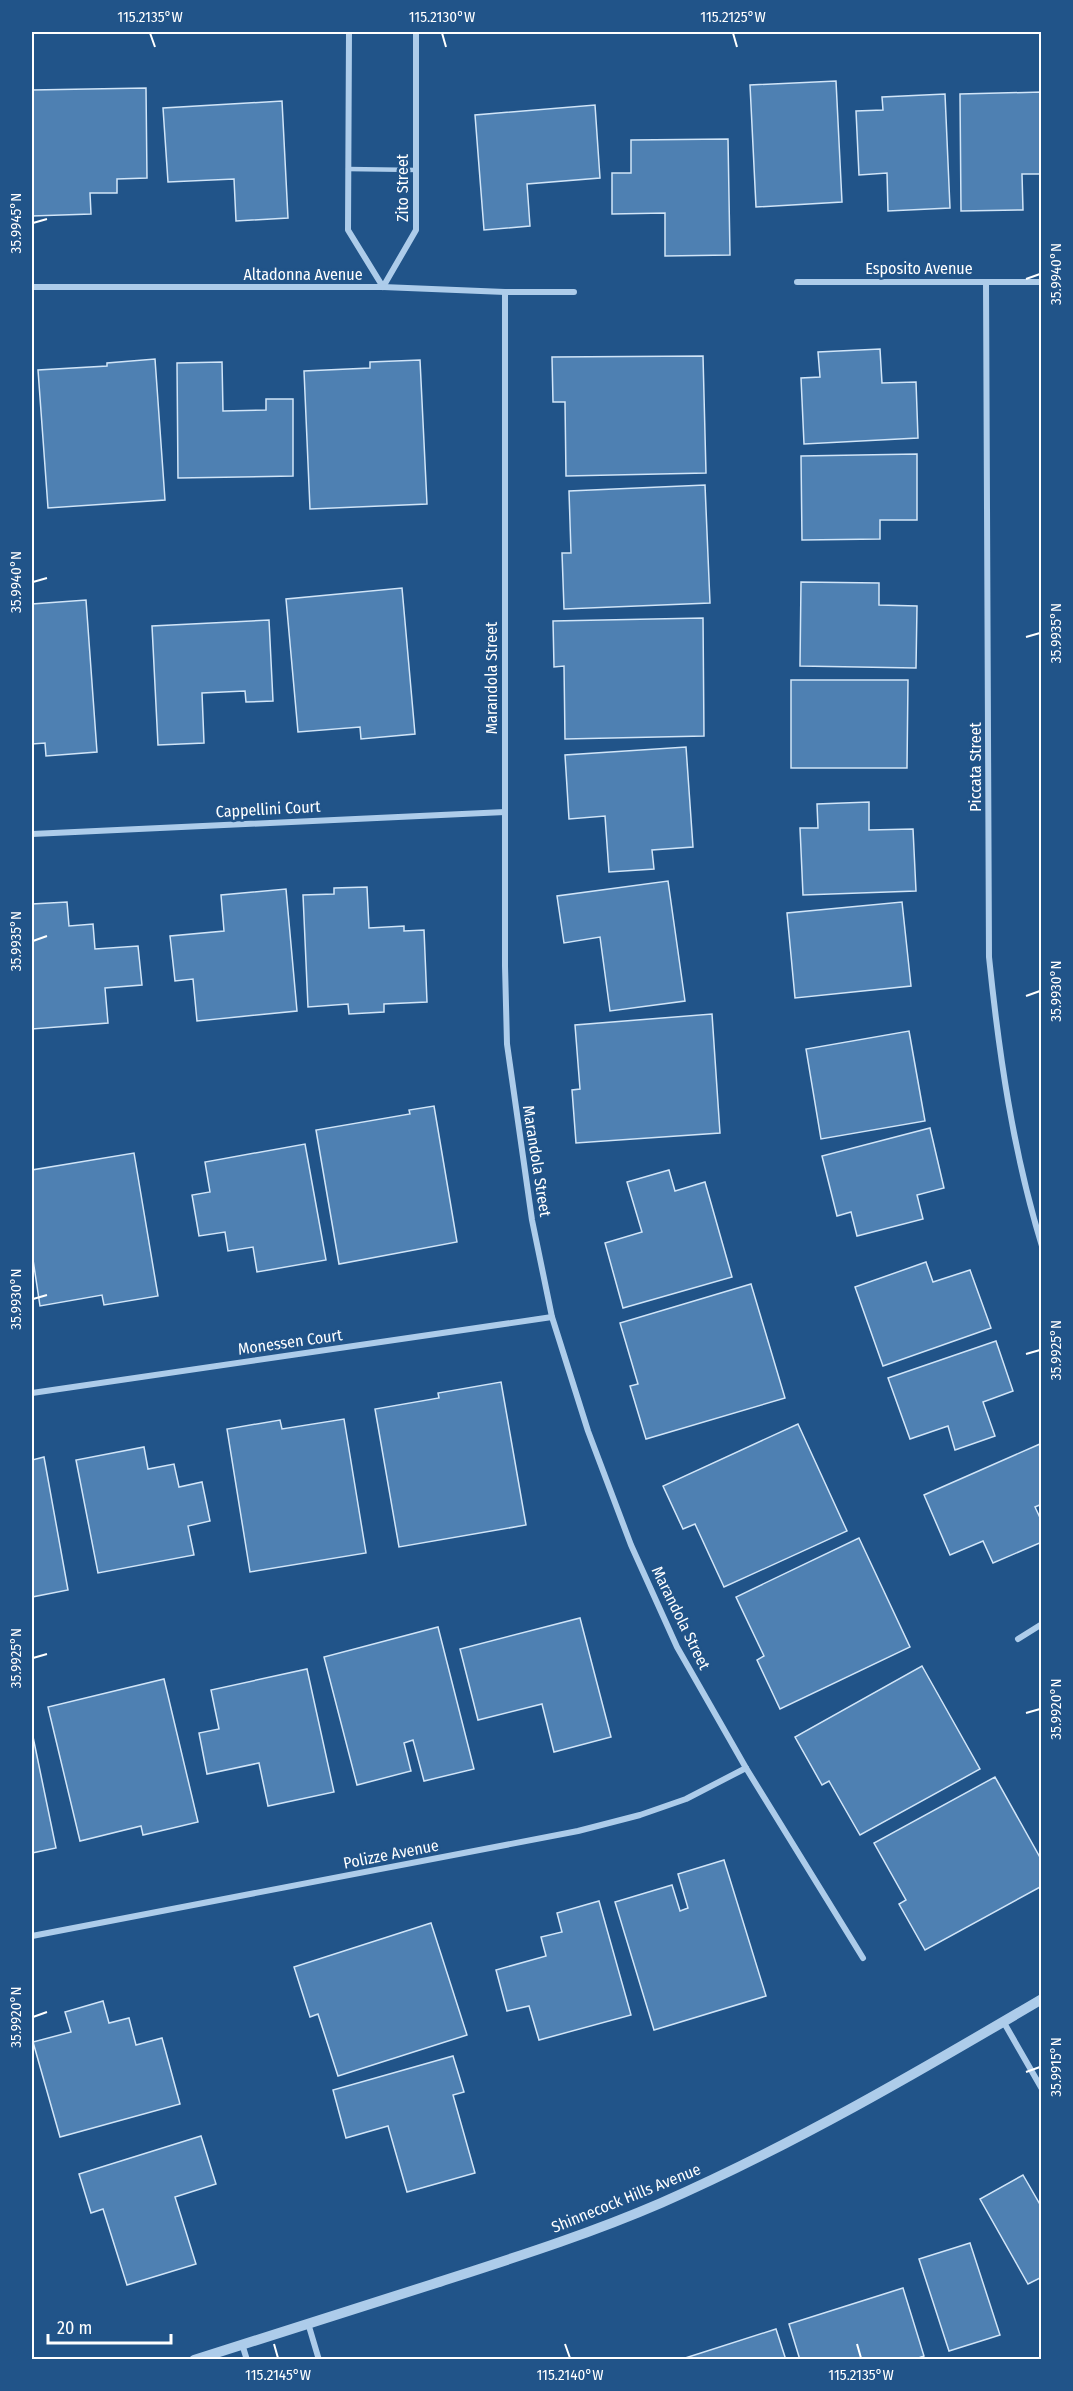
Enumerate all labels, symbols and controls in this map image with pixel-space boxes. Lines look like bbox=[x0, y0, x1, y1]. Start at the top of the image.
text: 115.2135°W bbox=[117, 8, 183, 26]
text: 115.2130°W bbox=[409, 8, 475, 26]
text: 115.2125°W bbox=[700, 8, 766, 26]
street label: Zito Street bbox=[393, 153, 412, 222]
text: 35.9945°N bbox=[7, 193, 25, 253]
text: 35.9940°N bbox=[1047, 243, 1065, 305]
street label: Esposito Avenue bbox=[865, 259, 973, 278]
street label: Altadonna Avenue bbox=[243, 265, 363, 284]
text: 35.9940°N bbox=[7, 551, 25, 613]
text: 35.9935°N bbox=[1047, 603, 1065, 663]
street label: Marandola Street bbox=[482, 621, 501, 734]
street label: Piccata Street bbox=[966, 721, 985, 812]
street label: Cappellini Court bbox=[215, 797, 322, 821]
text: 35.9935°N bbox=[7, 911, 25, 971]
text: 35.9930°N bbox=[1047, 960, 1065, 1022]
street label: Marandola Street bbox=[519, 1104, 555, 1219]
text: 35.9930°N bbox=[7, 1268, 25, 1330]
text: 35.9925°N bbox=[1047, 1320, 1065, 1380]
street label: Monessen Court bbox=[237, 1325, 344, 1359]
street label: Marandola Street bbox=[648, 1563, 715, 1673]
text: 35.9925°N bbox=[7, 1628, 25, 1688]
text: 35.9920°N bbox=[1047, 1678, 1065, 1740]
street label: Polizze Avenue bbox=[342, 1835, 440, 1873]
text: 35.9920°N bbox=[7, 1986, 25, 2048]
text: 35.9915°N bbox=[1047, 2037, 1065, 2097]
street label: Shinnecock Hills Avenue bbox=[549, 2159, 703, 2237]
scale bar bbox=[48, 2307, 171, 2345]
text: 20 m bbox=[57, 2317, 92, 2339]
text: 115.2145°W bbox=[245, 2366, 311, 2384]
text: 115.2140°W bbox=[536, 2366, 604, 2384]
text: 115.2135°W bbox=[828, 2366, 894, 2384]

